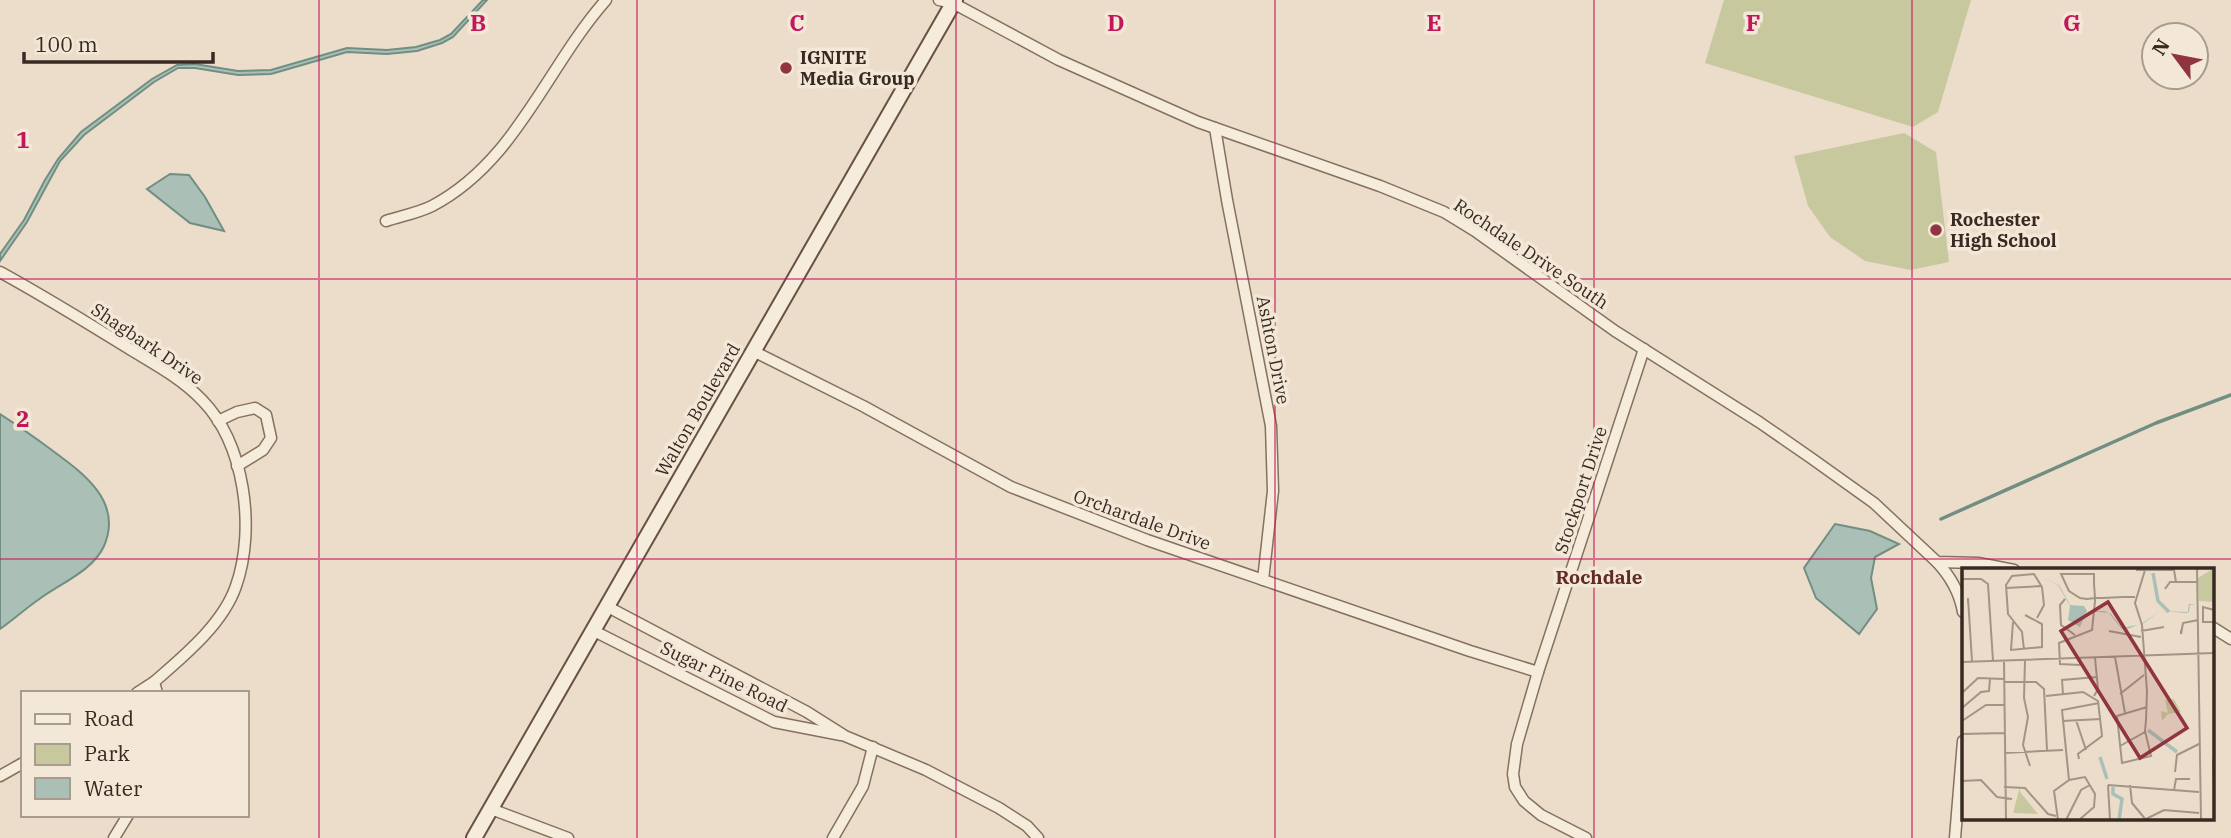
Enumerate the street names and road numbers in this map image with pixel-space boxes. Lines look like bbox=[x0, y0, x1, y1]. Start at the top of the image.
street label: Rochdale Drive South bbox=[1450, 193, 1613, 314]
street label: Ashton Drive bbox=[1252, 294, 1295, 406]
street label: Shagbark Drive bbox=[87, 298, 208, 390]
street label: Walton Boulevard bbox=[650, 339, 745, 481]
street label: Stockport Drive bbox=[1549, 423, 1612, 556]
street label: Orchardale Drive bbox=[1070, 484, 1214, 555]
street label: Sugar Pine Road bbox=[657, 636, 792, 717]

